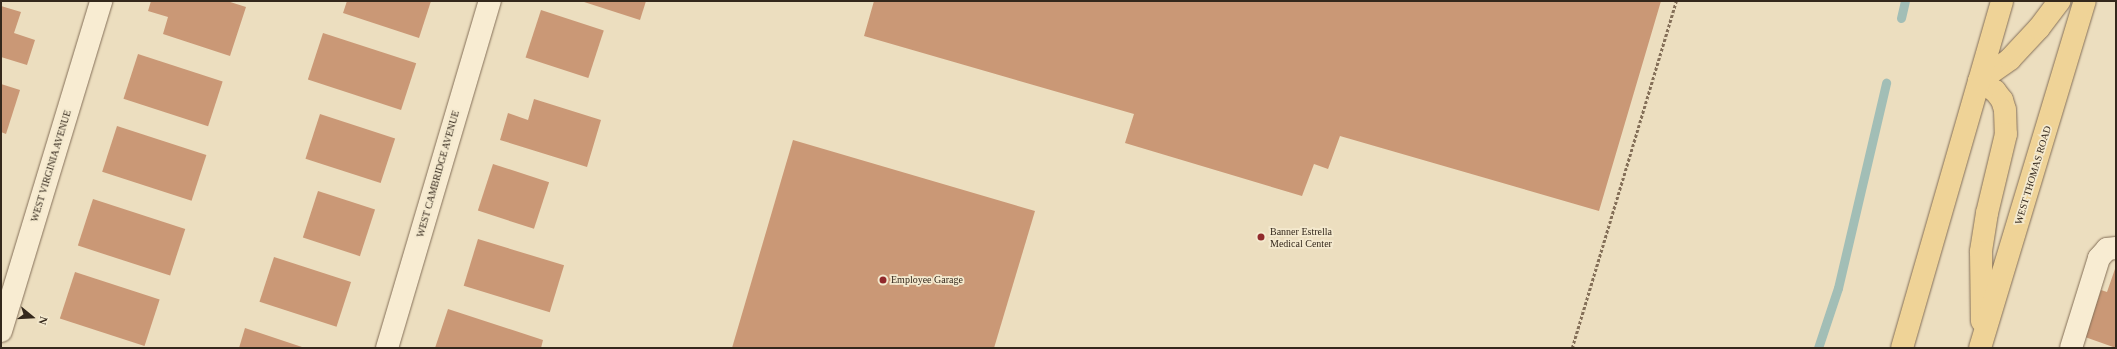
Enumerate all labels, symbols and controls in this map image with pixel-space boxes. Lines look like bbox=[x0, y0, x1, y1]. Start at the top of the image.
street label: WEST VIRGINIA AVENUE bbox=[28, 108, 74, 224]
street label: WEST CAMBRIDGE AVENUE bbox=[414, 109, 462, 239]
street label: WEST THOMAS ROAD bbox=[2012, 124, 2054, 226]
place label: Banner Estrella Medical Center bbox=[1270, 225, 1332, 248]
marker: Banner Estrella Medical Center bbox=[1255, 231, 1267, 243]
place label: Employee Garage bbox=[891, 274, 963, 286]
marker: Employee Garage bbox=[878, 275, 888, 285]
north arrow bbox=[12, 297, 52, 337]
text: N bbox=[36, 315, 50, 326]

